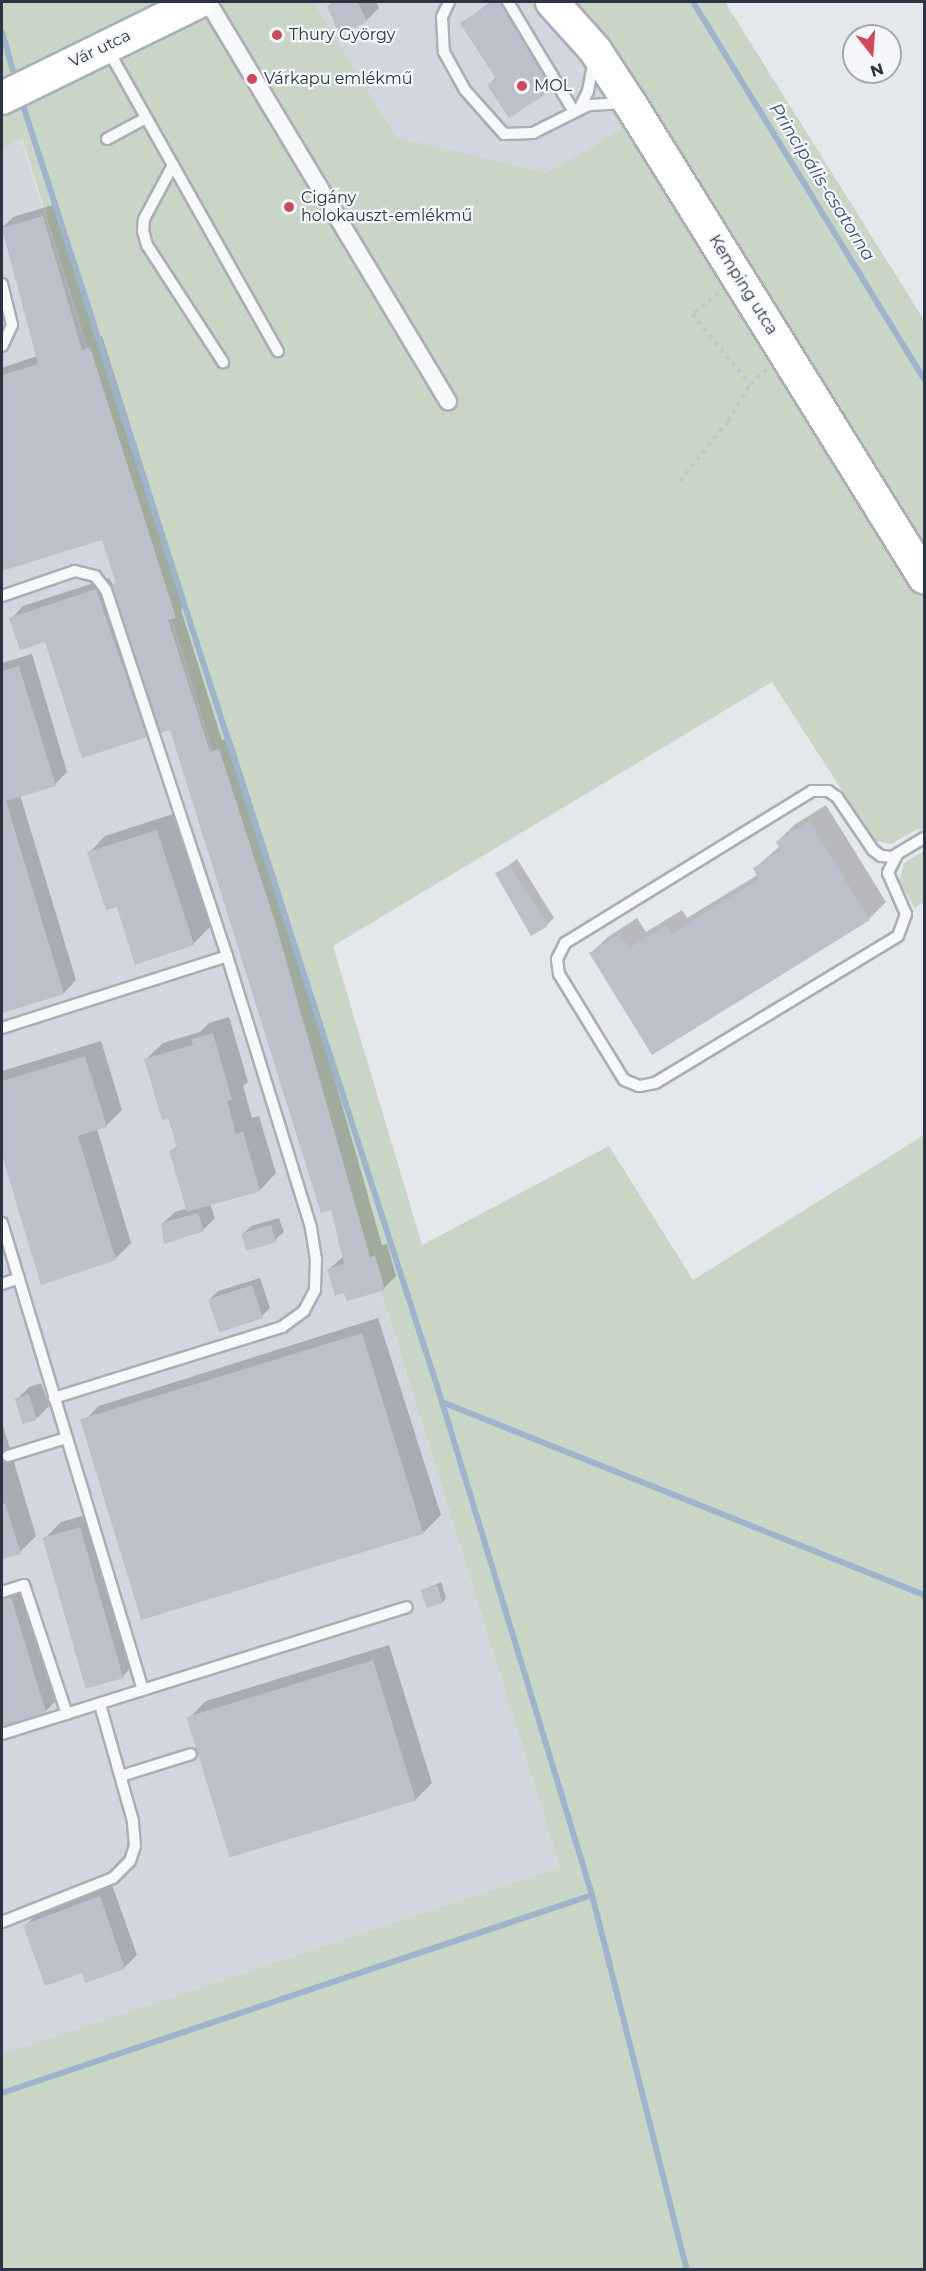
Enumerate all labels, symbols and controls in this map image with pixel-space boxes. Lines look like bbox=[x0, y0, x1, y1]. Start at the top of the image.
north arrow bbox=[842, 24, 902, 84]
place label: Thury György bbox=[289, 25, 396, 45]
street label: Vár utca bbox=[66, 26, 134, 72]
marker: Thury György bbox=[270, 28, 284, 42]
text: N bbox=[868, 59, 886, 81]
place label: Várkapu emlékmű bbox=[264, 69, 412, 89]
marker: Várkapu emlékmű bbox=[245, 72, 259, 86]
place label: MOL bbox=[534, 76, 572, 96]
marker: MOL bbox=[515, 79, 529, 93]
water label: Principális-csatorna bbox=[765, 99, 879, 265]
place label: Cigány holokauszt-emlékmű bbox=[301, 188, 472, 226]
marker: Cigány holokauszt-emlékmű bbox=[282, 200, 296, 214]
street label: Kemping utca bbox=[705, 232, 781, 338]

